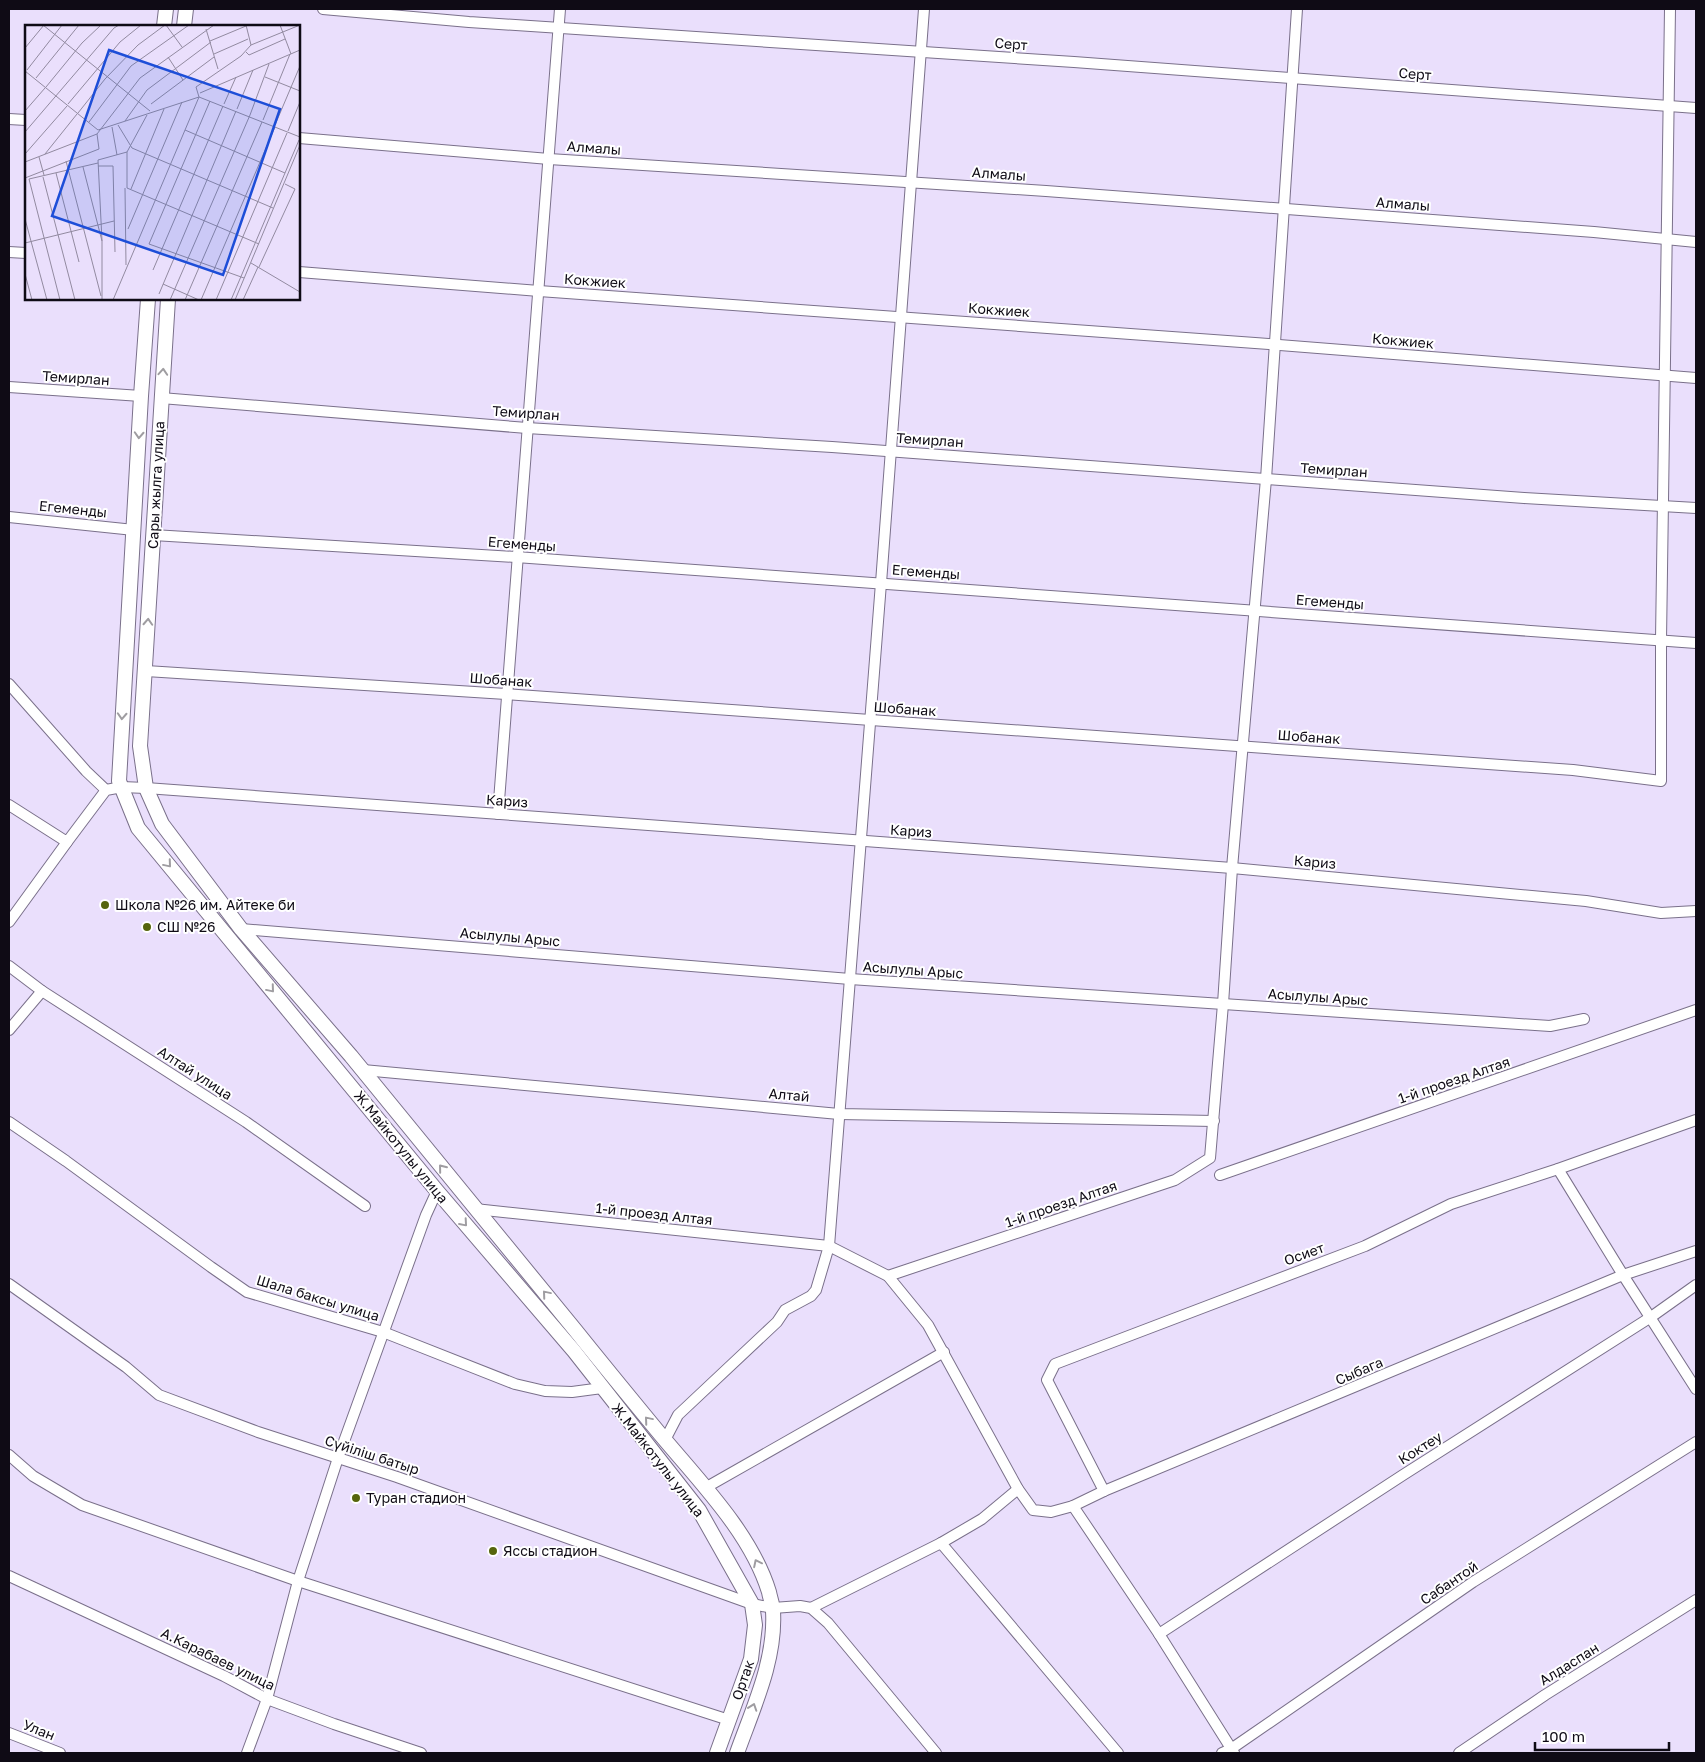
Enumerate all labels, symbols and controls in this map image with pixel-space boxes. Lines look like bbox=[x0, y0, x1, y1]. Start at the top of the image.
inset map bbox=[25, 25, 300, 300]
street label: Серт bbox=[994, 34, 1028, 53]
street label: Серт bbox=[1398, 64, 1432, 83]
street label: Алмалы bbox=[566, 137, 622, 158]
street label: Алмалы bbox=[971, 163, 1027, 184]
street label: Алмалы bbox=[1375, 193, 1431, 214]
street label: Кокжиек bbox=[564, 270, 627, 291]
street label: Кокжиек bbox=[968, 299, 1031, 320]
street label: Кокжиек bbox=[1371, 329, 1435, 352]
street label: Темирлан bbox=[42, 367, 110, 388]
one-way arrow bbox=[157, 368, 168, 376]
street label: Темирлан bbox=[492, 402, 560, 423]
street label: Сары жылга улица bbox=[144, 421, 167, 549]
street label: Темирлан bbox=[896, 429, 964, 450]
one-way arrow bbox=[133, 431, 144, 439]
street label: Темирлан bbox=[1300, 459, 1368, 480]
street label: Егеменды bbox=[38, 496, 108, 521]
street label: Егеменды bbox=[487, 533, 557, 554]
street label: Егеменды bbox=[891, 561, 961, 582]
street label: Егеменды bbox=[1295, 591, 1365, 612]
one-way arrow bbox=[143, 618, 154, 626]
street label: Шобанак bbox=[469, 669, 533, 690]
street label: Шобанак bbox=[873, 698, 937, 719]
one-way arrow bbox=[117, 712, 128, 720]
street label: Шобанак bbox=[1277, 726, 1341, 747]
street label: Кариз bbox=[485, 791, 529, 810]
street label: Кариз bbox=[889, 821, 933, 840]
street label: Кариз bbox=[1293, 851, 1337, 872]
one-way arrow bbox=[162, 858, 171, 867]
place label: Школа №26 им. Айтеке би bbox=[115, 896, 295, 913]
marker: Школа №26 им. Айтеке би bbox=[99, 899, 111, 911]
place label: СШ №26 bbox=[157, 918, 216, 935]
marker: СШ №26 bbox=[141, 921, 153, 933]
street label: Асылулы Арыс bbox=[459, 924, 561, 949]
street label: Асылулы Арыс bbox=[862, 958, 964, 982]
one-way arrow bbox=[266, 983, 274, 992]
street label: Асылулы Арыс bbox=[1267, 985, 1369, 1009]
street label: Алтай улица bbox=[155, 1042, 236, 1103]
street label: 1-й проезд Алтая bbox=[1396, 1052, 1512, 1107]
street label: Алтай bbox=[768, 1084, 810, 1105]
street label: Ж.Майкотулы улица bbox=[351, 1087, 452, 1206]
one-way arrow bbox=[440, 1165, 448, 1174]
street label: 1-й проезд Алтая bbox=[1003, 1176, 1119, 1231]
street label: 1-й проезд Алтая bbox=[595, 1199, 713, 1228]
one-way arrow bbox=[458, 1217, 467, 1226]
street label: Осиет bbox=[1281, 1238, 1326, 1269]
street label: Шала баксы улица bbox=[255, 1271, 382, 1324]
one-way arrow bbox=[542, 1290, 551, 1299]
street label: Сыбага bbox=[1332, 1353, 1385, 1388]
street label: Ж.Майкотулы улица bbox=[609, 1399, 708, 1520]
one-way arrow bbox=[646, 1417, 654, 1426]
street label: Коктеу bbox=[1395, 1427, 1445, 1468]
street label: Сүйіліш батыр bbox=[323, 1431, 421, 1478]
place label: Туран стадион bbox=[366, 1489, 466, 1506]
marker: Туран стадион bbox=[350, 1492, 362, 1504]
place label: Яссы стадион bbox=[503, 1542, 598, 1559]
marker: Яссы стадион bbox=[487, 1545, 499, 1557]
street label: Сабантой bbox=[1417, 1557, 1481, 1608]
one-way arrow bbox=[753, 1559, 763, 1568]
street label: А.Карабаев улица bbox=[158, 1624, 278, 1694]
street label: Алдаспан bbox=[1536, 1639, 1602, 1688]
street label: Ортак bbox=[728, 1658, 757, 1702]
one-way arrow bbox=[747, 1703, 757, 1712]
street label: Улан bbox=[21, 1715, 58, 1744]
scale bar bbox=[1535, 1720, 1669, 1752]
text: 100 m bbox=[1542, 1727, 1585, 1745]

